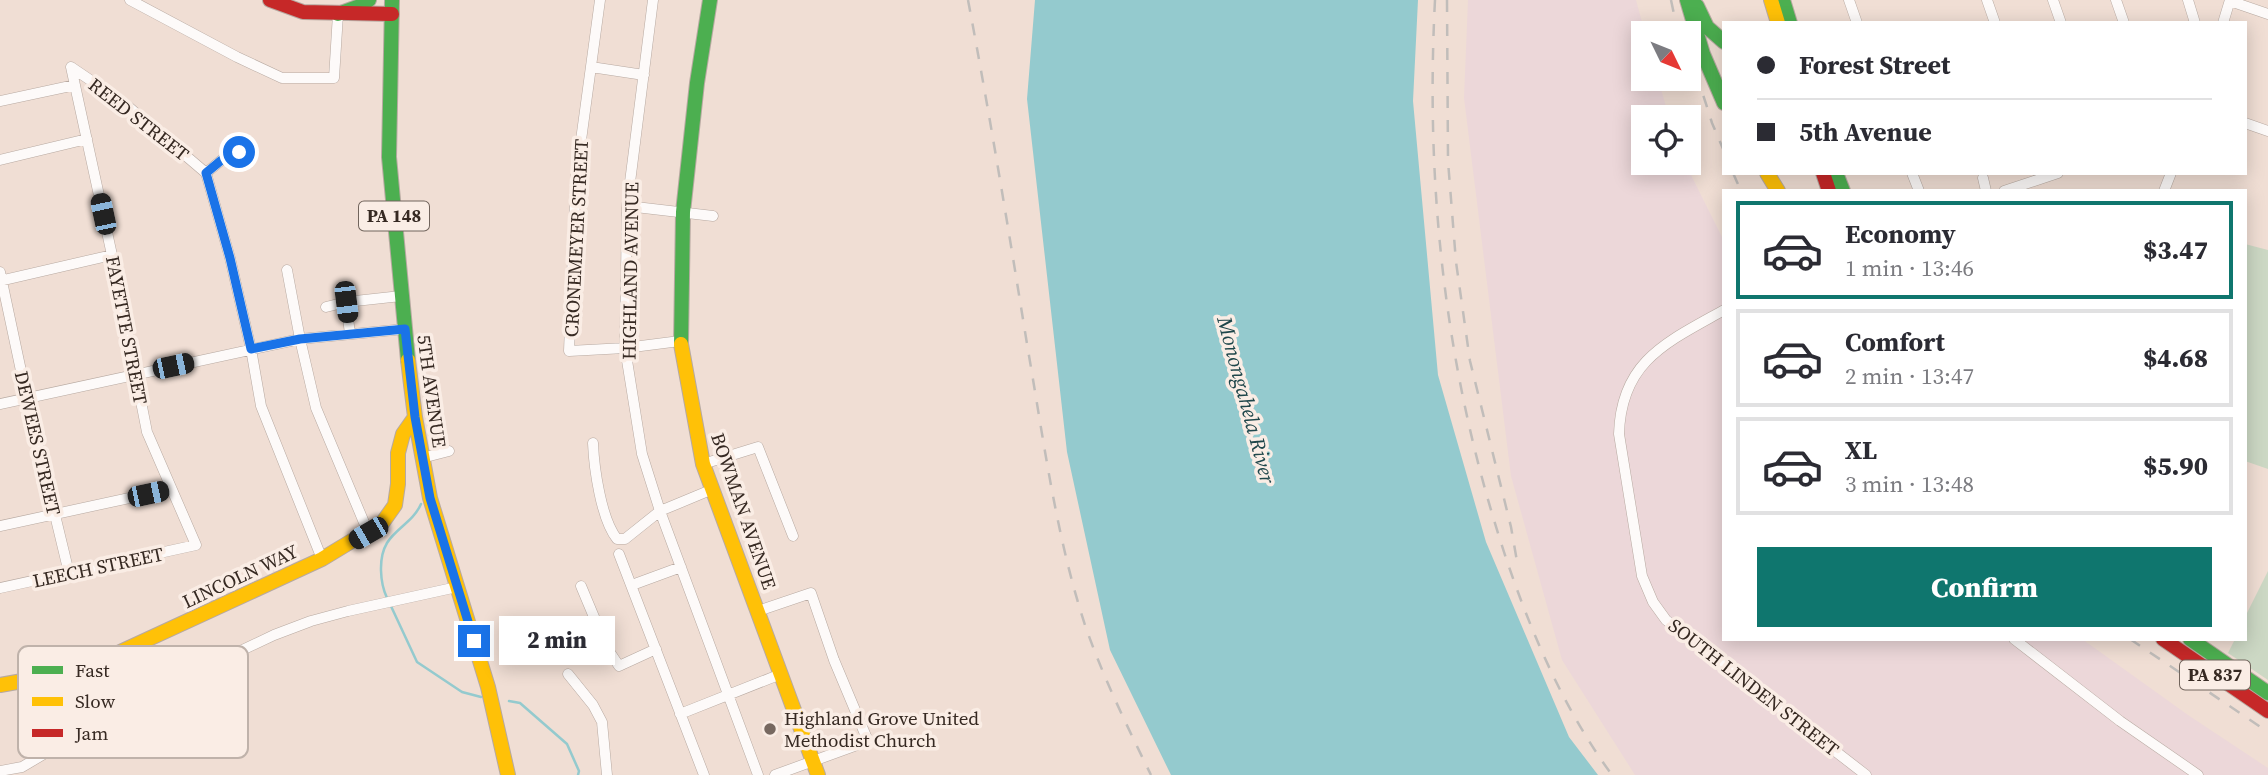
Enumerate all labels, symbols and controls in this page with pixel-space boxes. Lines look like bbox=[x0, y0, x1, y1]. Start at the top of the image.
north arrow bbox=[1631, 21, 1701, 91]
map controls bbox=[1631, 21, 1701, 175]
text: Forest Street bbox=[1799, 47, 1950, 83]
street label: REED STREET bbox=[83, 72, 195, 167]
button: locate bbox=[1631, 105, 1701, 175]
text: 5th Avenue bbox=[1799, 114, 1932, 150]
route start bbox=[223, 136, 255, 168]
street label: CRONEMEYER STREET bbox=[558, 138, 594, 338]
street label: HIGHLAND AVENUE bbox=[615, 182, 645, 360]
car bbox=[89, 191, 118, 237]
road number: PA 148 bbox=[359, 202, 429, 230]
text: Economy bbox=[1845, 216, 1956, 252]
icon: car bbox=[1761, 219, 1824, 282]
text: $3.47 bbox=[2143, 232, 2208, 268]
text: 1 min · 13:46 bbox=[1845, 252, 1974, 284]
street label: FAYETTE STREET bbox=[100, 253, 154, 407]
car bbox=[334, 280, 359, 324]
water label: Monongahela River bbox=[1210, 312, 1283, 487]
text: Comfort bbox=[1845, 324, 1945, 360]
icon: car bbox=[1761, 327, 1824, 390]
street label: 5TH AVENUE bbox=[411, 333, 453, 449]
text: $4.68 bbox=[2143, 340, 2208, 376]
car bbox=[151, 351, 196, 381]
text: 2 min · 13:47 bbox=[1845, 360, 1974, 392]
street label: DEWEES STREET bbox=[9, 368, 67, 518]
street label: BOWMAN AVENUE bbox=[705, 429, 783, 593]
text: XL bbox=[1845, 432, 1877, 468]
icon: car bbox=[1761, 435, 1824, 498]
text: $5.90 bbox=[2143, 448, 2208, 484]
text: 3 min · 13:48 bbox=[1845, 468, 1974, 500]
car bbox=[126, 479, 171, 509]
car bbox=[345, 513, 392, 553]
street label: LINCOLN WAY bbox=[178, 538, 302, 614]
street label: LEECH STREET bbox=[30, 540, 166, 594]
button: Confirm bbox=[1757, 547, 2212, 627]
street label: SOUTH LINDEN STREET bbox=[1663, 612, 1845, 762]
callout: 2 min bbox=[498, 616, 614, 666]
text: 2 min bbox=[527, 624, 587, 656]
route end bbox=[458, 625, 490, 657]
legend bbox=[18, 646, 248, 758]
text: Fast bbox=[75, 657, 110, 683]
road number: PA 837 bbox=[2180, 660, 2250, 690]
text: Slow bbox=[75, 688, 116, 714]
place label: Highland Grove United Methodist Church bbox=[784, 705, 979, 753]
text: Jam bbox=[74, 720, 108, 746]
marker: Highland Grove United Methodist Church bbox=[762, 721, 778, 737]

